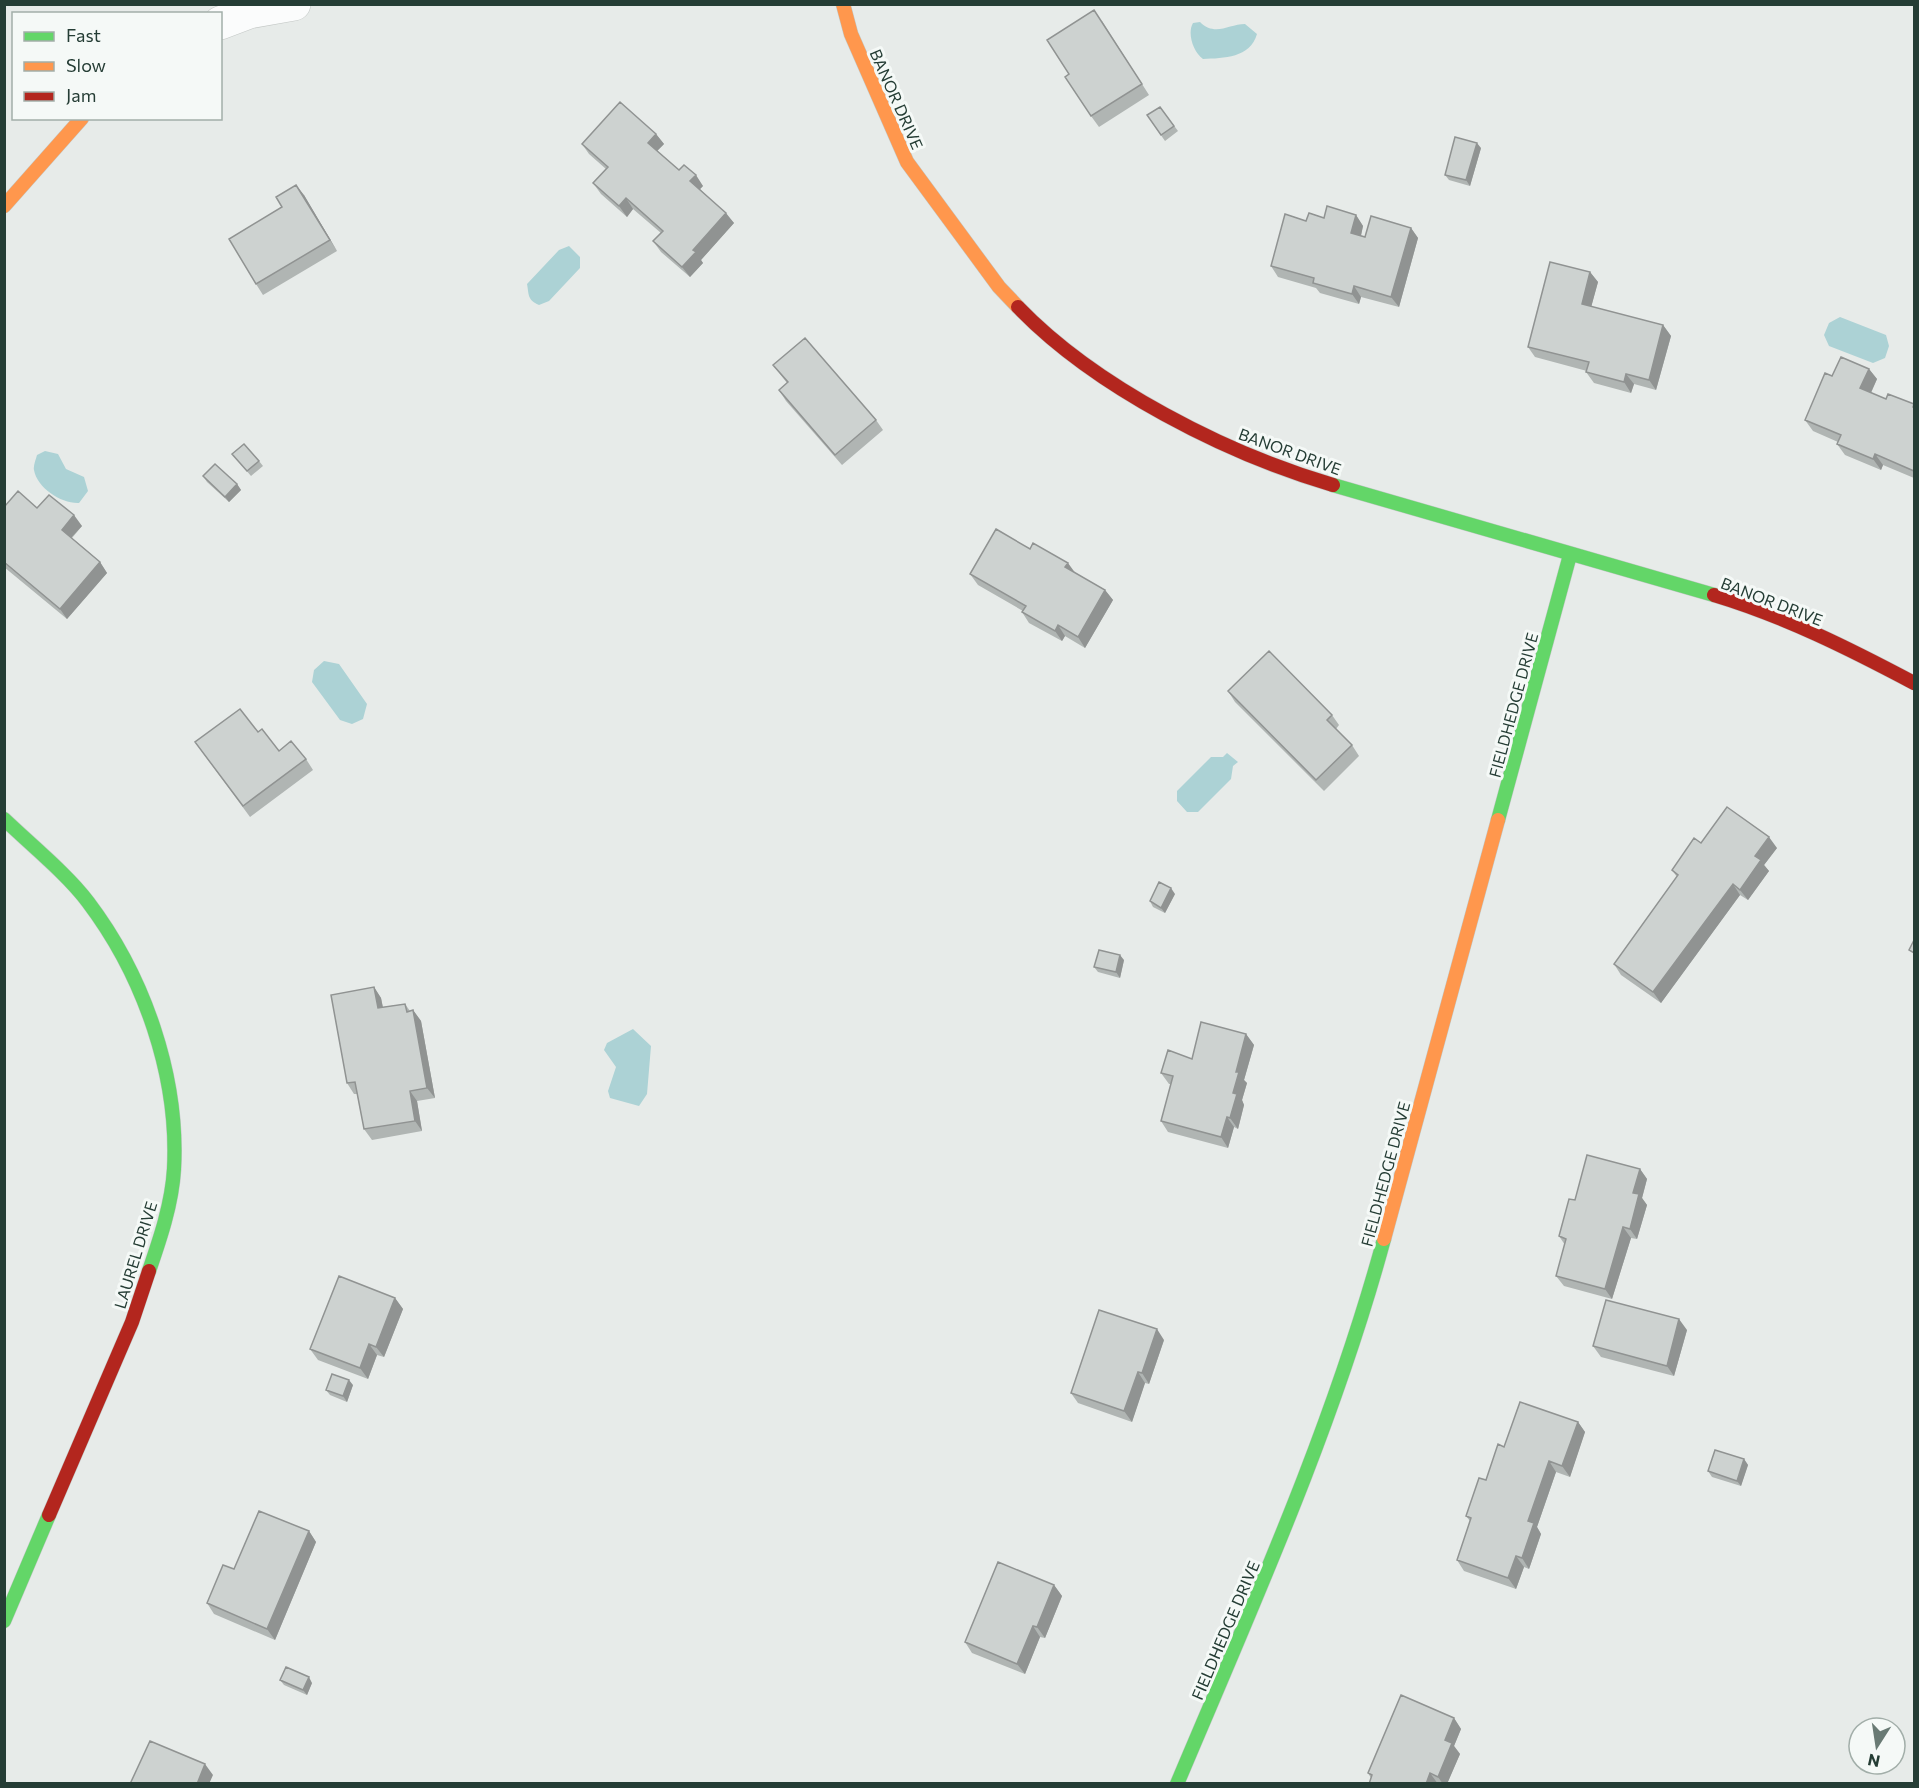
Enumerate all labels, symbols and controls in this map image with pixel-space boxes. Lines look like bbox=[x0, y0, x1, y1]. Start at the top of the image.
legend bbox=[12, 12, 222, 120]
text: Fast bbox=[66, 24, 101, 46]
street label: BANOR DRIVE bbox=[866, 46, 928, 152]
text: Slow bbox=[66, 54, 106, 76]
text: Jam bbox=[66, 84, 96, 106]
street label: BANOR DRIVE bbox=[1236, 424, 1344, 478]
street label: BANOR DRIVE bbox=[1718, 573, 1826, 629]
street label: FIELDHEDGE DRIVE bbox=[1485, 631, 1541, 779]
street label: FIELDHEDGE DRIVE bbox=[1357, 1100, 1413, 1248]
street label: LAUREL DRIVE bbox=[110, 1199, 160, 1311]
street label: FIELDHEDGE DRIVE bbox=[1187, 1558, 1263, 1702]
north arrow bbox=[1847, 1716, 1907, 1776]
text: N bbox=[1866, 1751, 1882, 1772]

